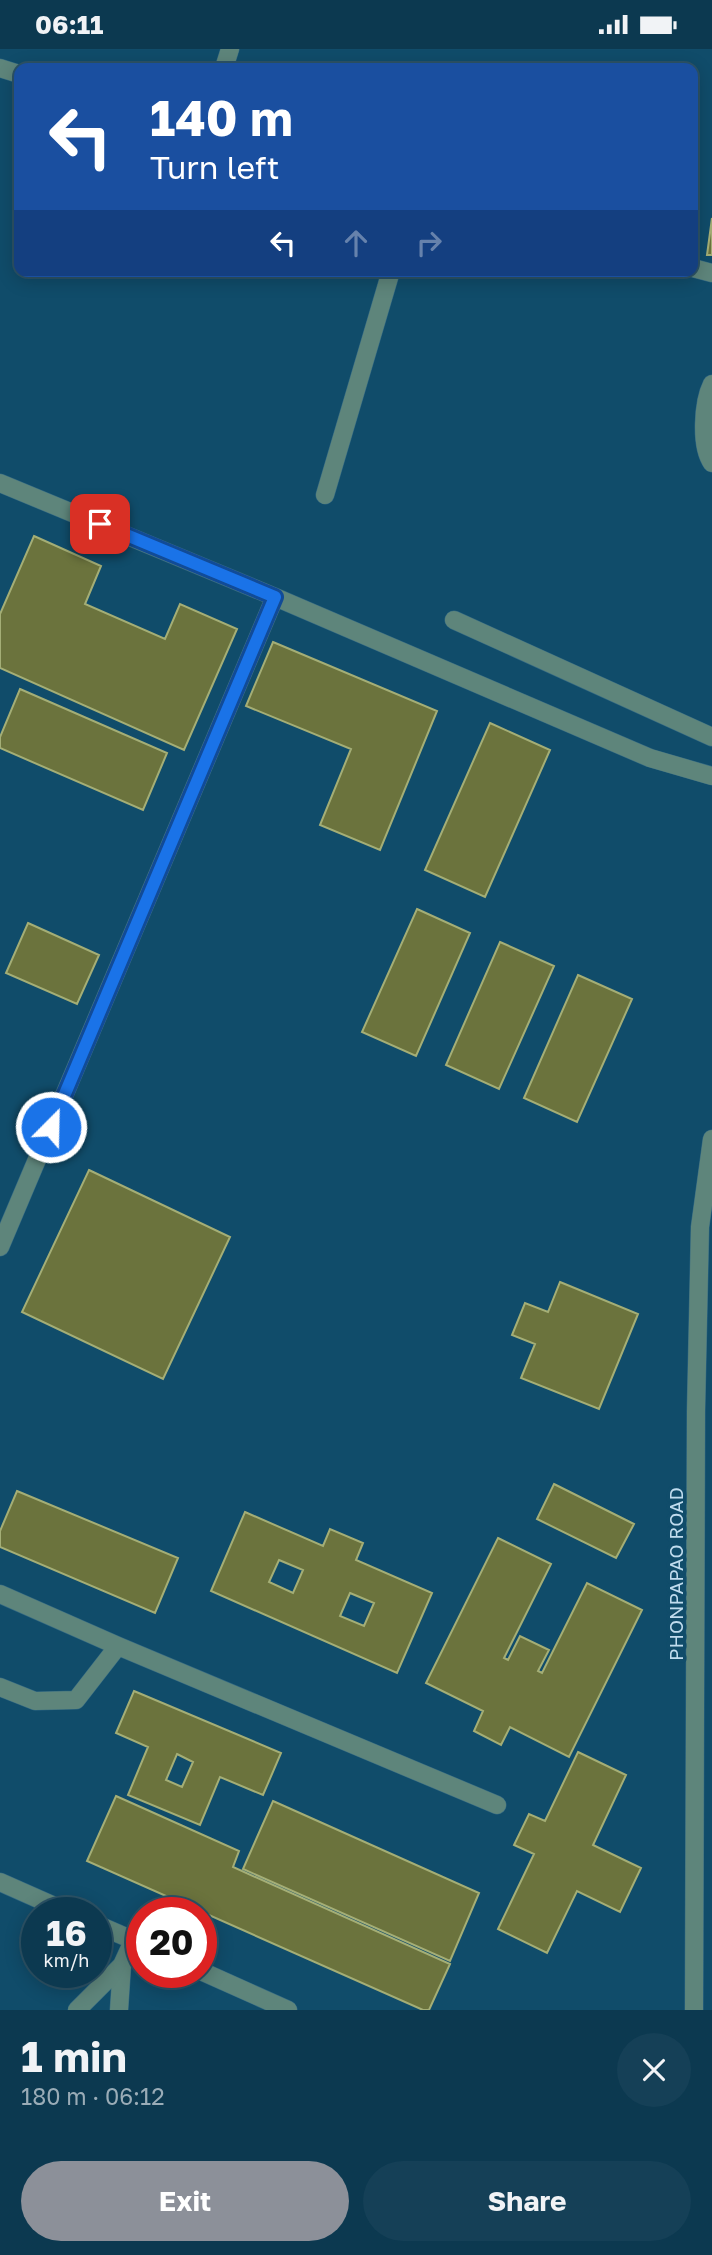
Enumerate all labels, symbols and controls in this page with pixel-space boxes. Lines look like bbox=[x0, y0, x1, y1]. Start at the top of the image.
text: 06:11 bbox=[35, 9, 104, 40]
text: 140 m bbox=[150, 88, 293, 147]
icon: left bbox=[35, 91, 126, 182]
text: Turn left bbox=[150, 148, 279, 186]
icon: left bbox=[264, 224, 302, 262]
icon: ahead bbox=[337, 224, 375, 262]
icon: right bbox=[410, 224, 448, 262]
pin bbox=[70, 494, 130, 554]
icon: arrive bbox=[81, 505, 119, 543]
position arrow bbox=[14, 1090, 88, 1164]
street label: PHONPAPAO ROAD bbox=[664, 1487, 687, 1661]
speed limit sign: 20 bbox=[126, 1897, 217, 1988]
text: 16 bbox=[46, 1912, 87, 1954]
text: km/h bbox=[44, 1949, 89, 1971]
text: 1 min bbox=[21, 2031, 127, 2081]
button: close bbox=[617, 2033, 691, 2107]
text: 180 m · 06:12 bbox=[21, 2082, 165, 2110]
button: Exit bbox=[21, 2161, 349, 2241]
button: Share bbox=[363, 2161, 691, 2241]

